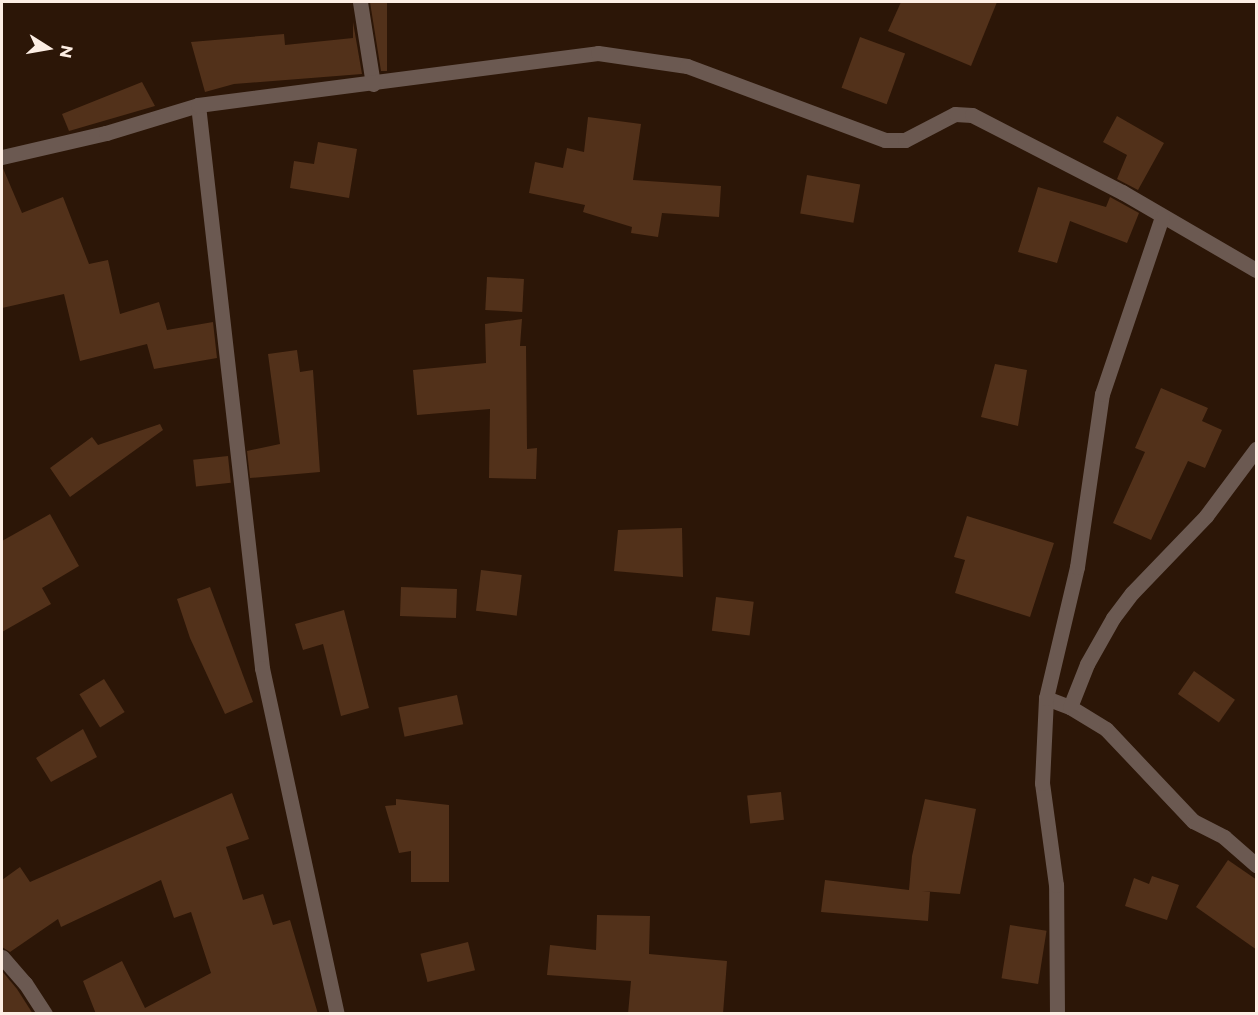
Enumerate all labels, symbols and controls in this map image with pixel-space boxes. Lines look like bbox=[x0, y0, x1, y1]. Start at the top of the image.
north arrow bbox=[18, 18, 78, 78]
text: N bbox=[56, 43, 77, 60]

